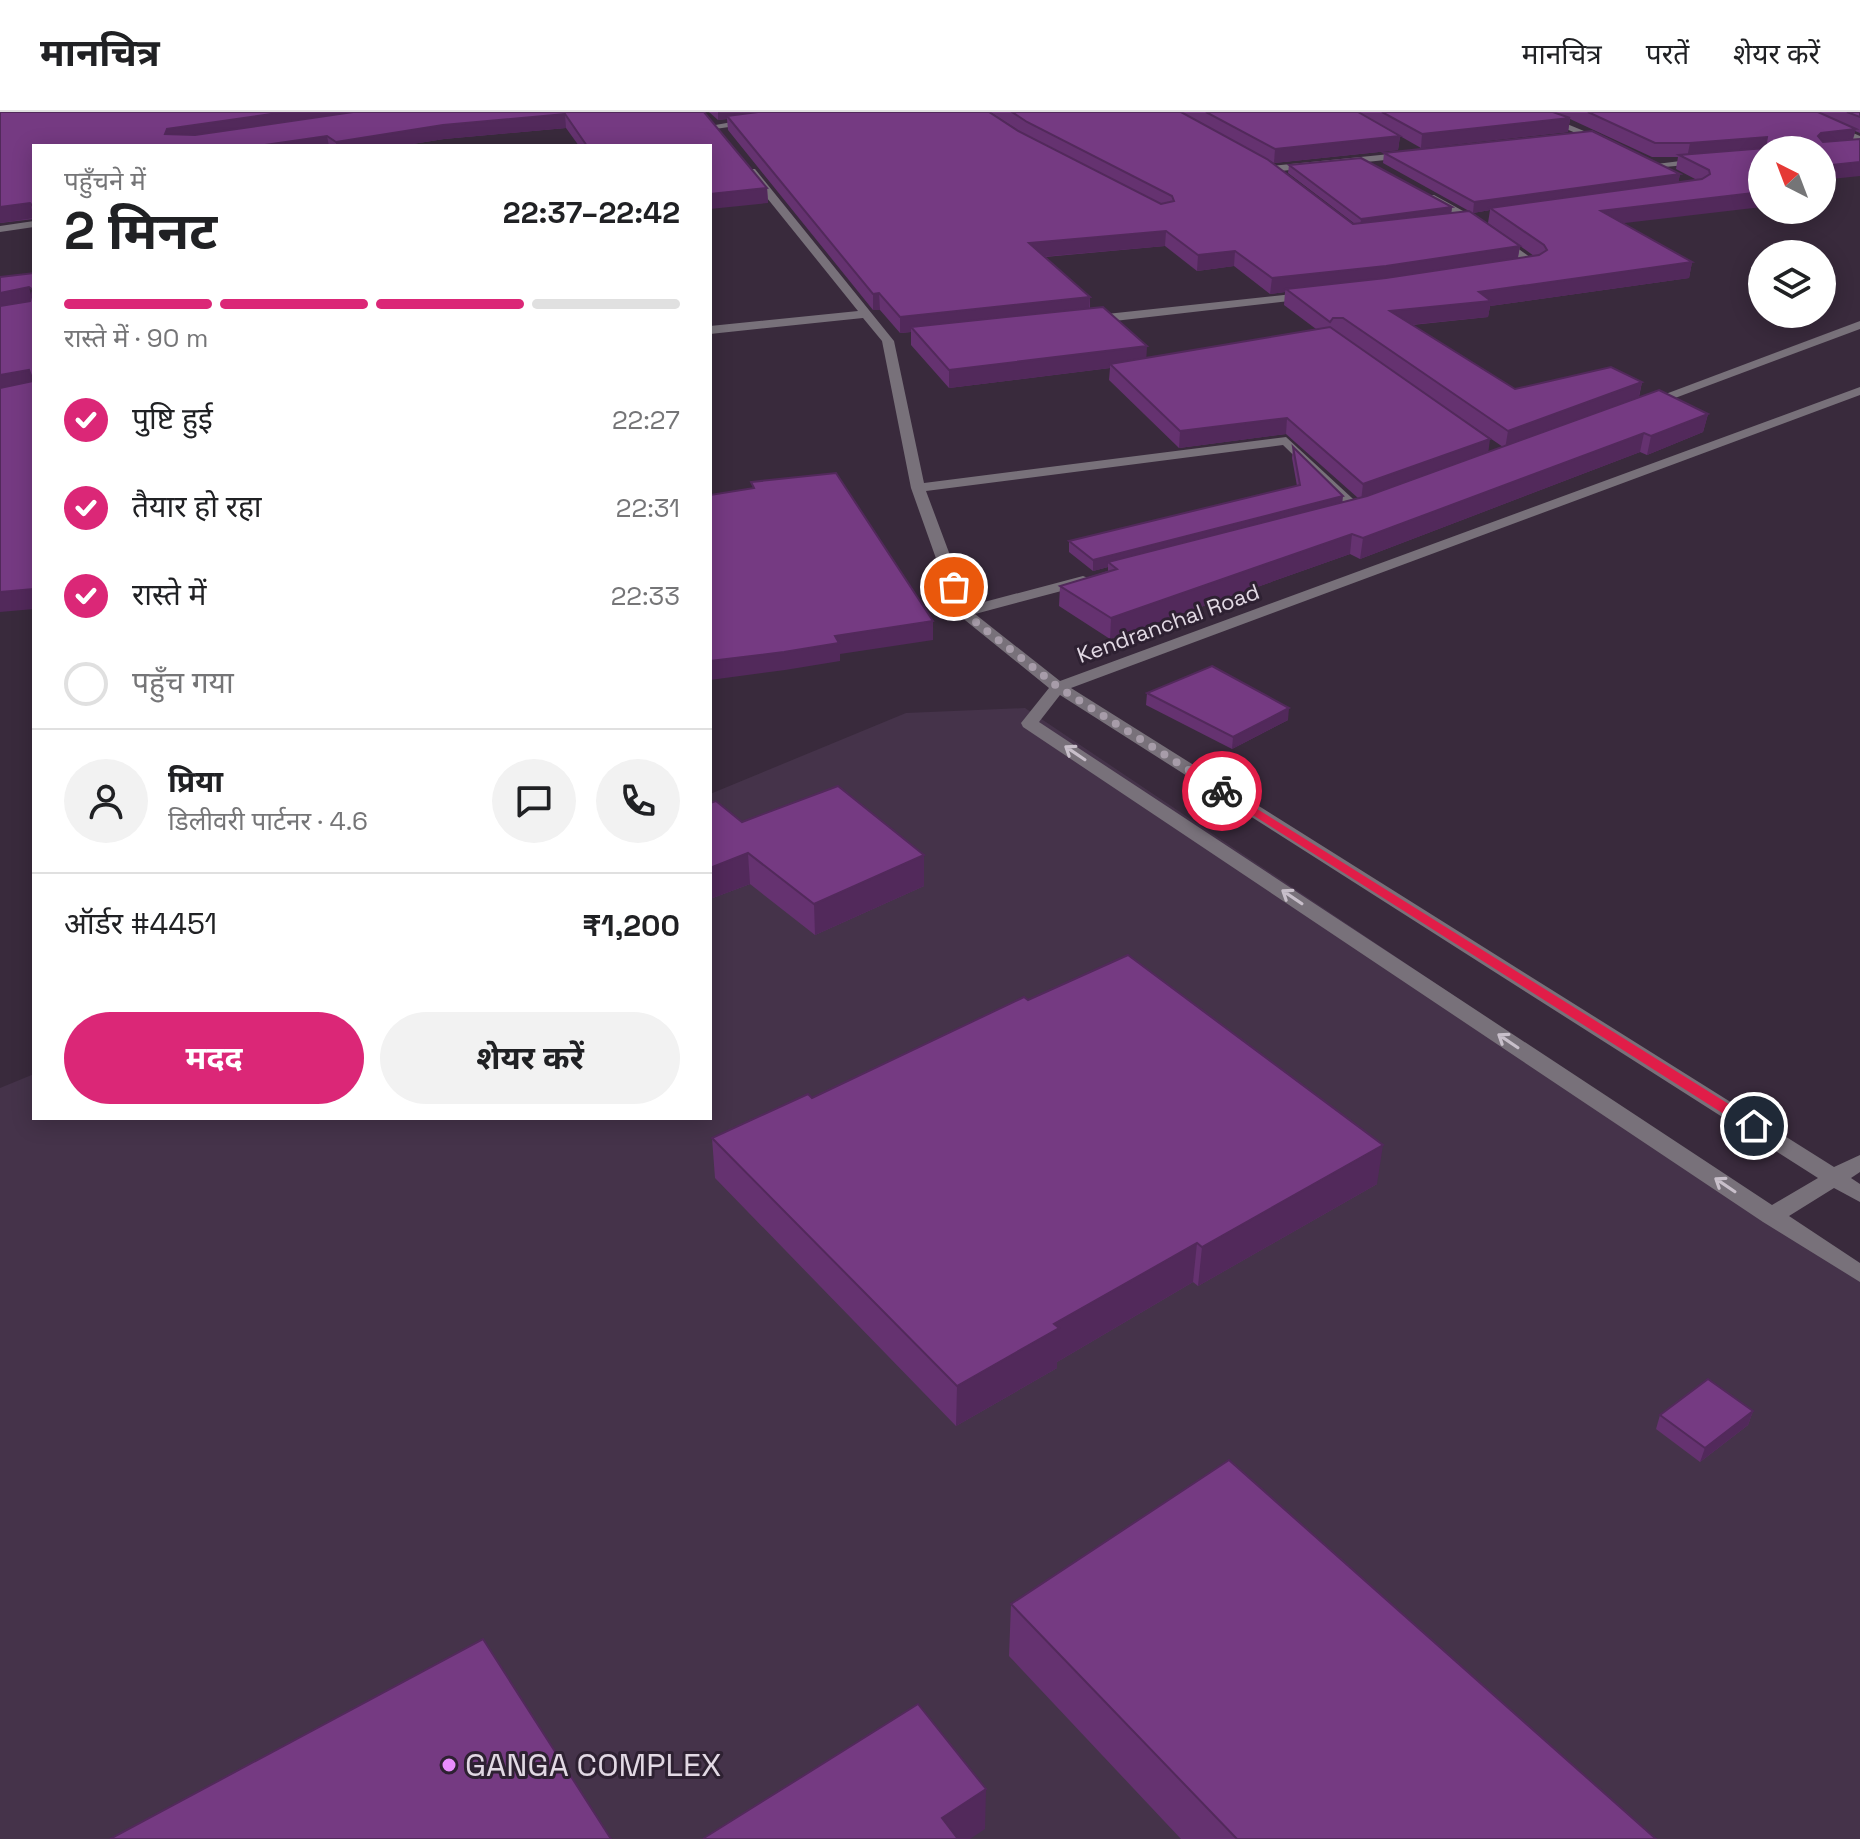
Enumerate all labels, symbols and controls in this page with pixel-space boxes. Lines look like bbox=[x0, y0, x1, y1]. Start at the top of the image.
text: मानचित्र bbox=[40, 29, 160, 77]
text: मानचित्र bbox=[1522, 36, 1602, 72]
text: परतें bbox=[1646, 36, 1689, 72]
text: शेयर करें bbox=[1733, 36, 1820, 72]
north arrow bbox=[1748, 136, 1836, 224]
map controls bbox=[1748, 136, 1836, 328]
text: पहुँचने में bbox=[64, 164, 146, 198]
text: 22:37–22:42 bbox=[503, 193, 680, 232]
text: 2 मिनट bbox=[64, 198, 217, 264]
button: layers bbox=[1748, 240, 1836, 328]
text: रास्ते में · 90 m bbox=[64, 321, 208, 355]
icon: check bbox=[64, 398, 108, 442]
text: पुष्टि हुई bbox=[132, 399, 213, 438]
text: 22:27 bbox=[612, 403, 680, 437]
icon: check bbox=[64, 486, 108, 530]
text: तैयार हो रहा bbox=[132, 487, 262, 526]
text: 22:31 bbox=[616, 491, 680, 525]
pin bbox=[920, 553, 988, 621]
icon: bag bbox=[932, 565, 976, 609]
icon: check bbox=[64, 574, 108, 618]
text: रास्ते में bbox=[132, 575, 206, 614]
street label: Kendranchal Road bbox=[1073, 577, 1263, 669]
text: 22:33 bbox=[611, 579, 680, 613]
text: पहुँच गया bbox=[132, 663, 234, 702]
one-way arrow bbox=[1065, 745, 1087, 761]
courier bbox=[1182, 751, 1262, 831]
button: person bbox=[64, 759, 148, 843]
button: chat bbox=[492, 759, 576, 843]
button: phone bbox=[596, 759, 680, 843]
text: प्रिया bbox=[168, 762, 223, 801]
icon: bike bbox=[1200, 769, 1244, 813]
text: डिलीवरी पार्टनर · 4.6 bbox=[168, 804, 368, 838]
one-way arrow bbox=[1281, 889, 1303, 905]
text: ऑर्डर #4451 bbox=[64, 904, 217, 943]
text: ₹1,200 bbox=[582, 906, 680, 945]
button: मदद bbox=[64, 1012, 364, 1104]
button: शेयर करें bbox=[380, 1012, 680, 1104]
one-way arrow bbox=[1497, 1033, 1520, 1049]
pin bbox=[1720, 1092, 1788, 1160]
icon: home bbox=[1732, 1104, 1776, 1148]
one-way arrow bbox=[1714, 1177, 1736, 1193]
place label: GANGA COMPLEX bbox=[465, 1745, 721, 1785]
marker: GANGA COMPLEX bbox=[440, 1756, 458, 1774]

